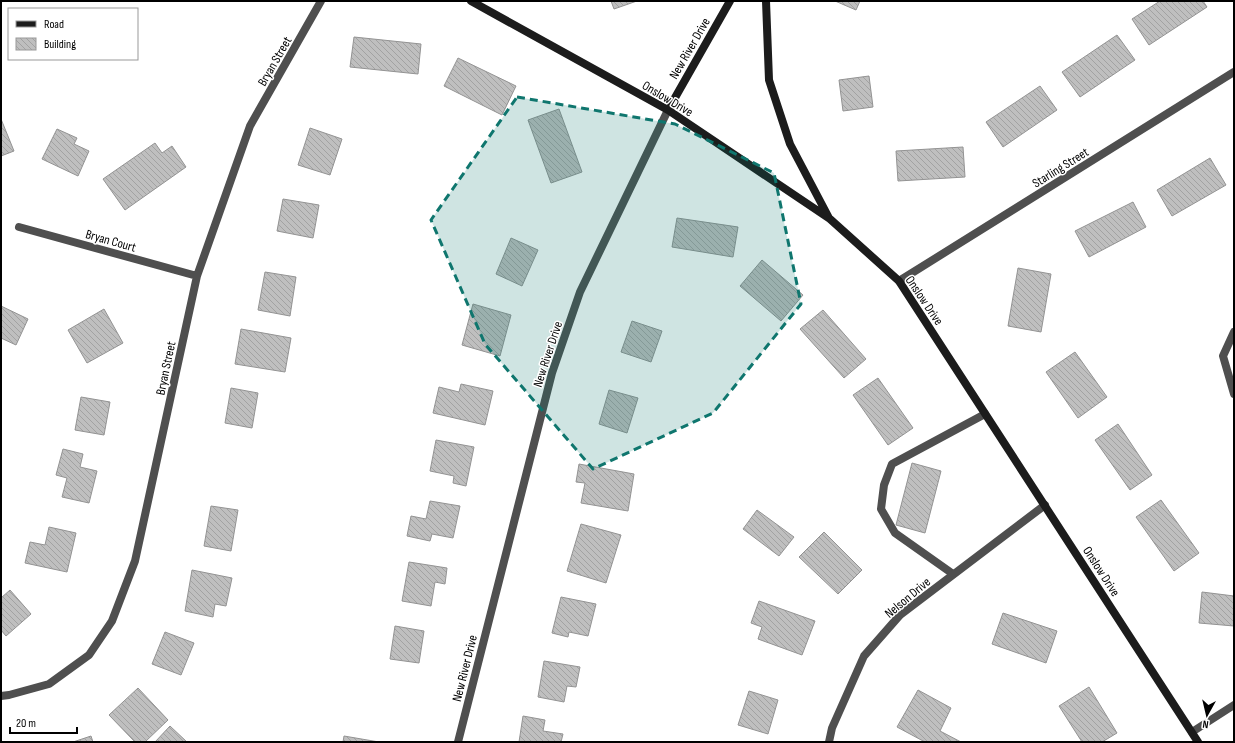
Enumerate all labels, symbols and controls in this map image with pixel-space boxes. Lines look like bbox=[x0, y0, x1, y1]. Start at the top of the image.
legend bbox=[8, 8, 138, 60]
street label: New River Drive bbox=[666, 15, 714, 82]
text: Road bbox=[44, 17, 64, 32]
street label: Bryan Street bbox=[254, 34, 295, 89]
text: Building bbox=[44, 37, 76, 52]
street label: Onslow Drive bbox=[639, 77, 696, 120]
street label: Starling Street bbox=[1029, 144, 1092, 191]
street label: Bryan Court bbox=[84, 226, 138, 256]
street label: Onslow Drive bbox=[902, 273, 947, 328]
street label: New River Drive bbox=[530, 319, 566, 389]
street label: Bryan Street bbox=[152, 340, 179, 397]
street label: Onslow Drive bbox=[1079, 544, 1123, 600]
street label: Nelson Drive bbox=[882, 574, 934, 621]
street label: New River Drive bbox=[449, 633, 481, 703]
north arrow bbox=[1187, 695, 1227, 735]
scale bar bbox=[10, 709, 77, 735]
text: 20 m bbox=[16, 716, 36, 731]
text: N bbox=[1202, 718, 1209, 731]

